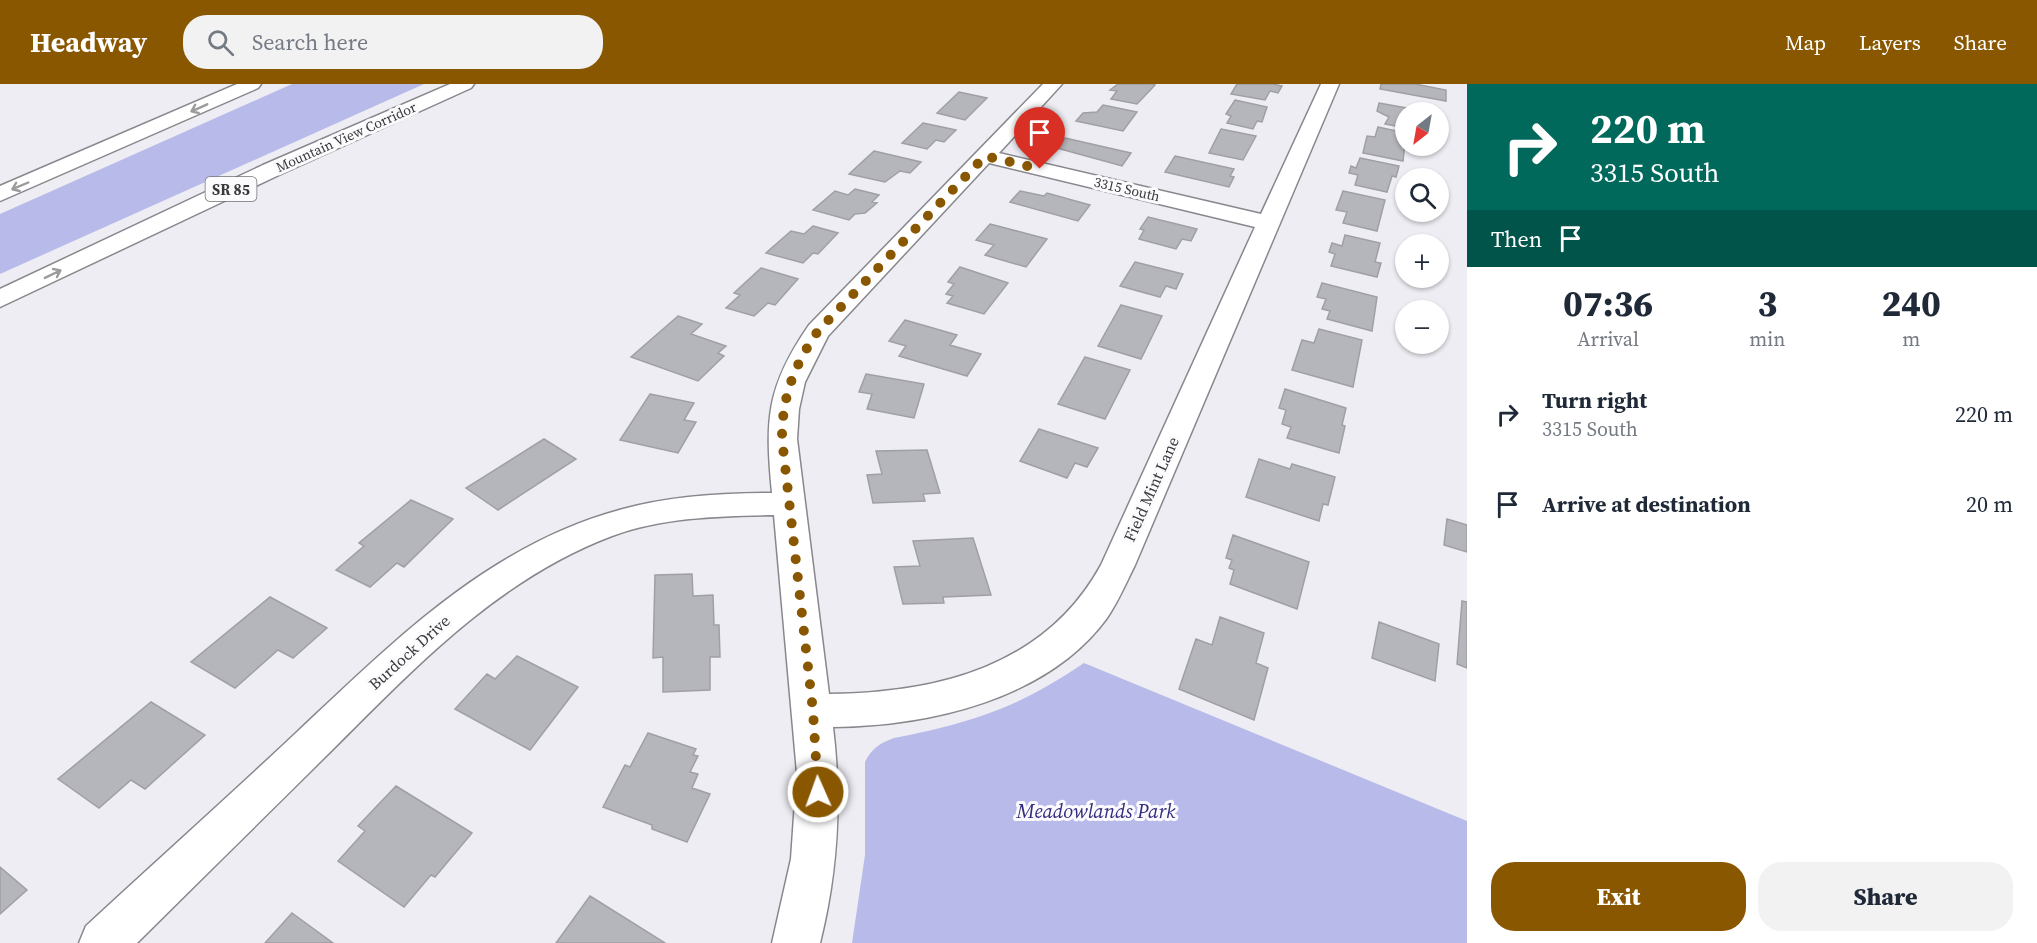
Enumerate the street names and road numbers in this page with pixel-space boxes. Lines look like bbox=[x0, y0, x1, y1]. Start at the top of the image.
street label: Mountain View Corridor bbox=[273, 97, 420, 177]
street label: 3315 South bbox=[1092, 172, 1162, 206]
road number: SR 85 bbox=[206, 177, 256, 201]
street label: Field Mint Lane bbox=[1118, 433, 1184, 545]
street label: Burdock Drive bbox=[364, 610, 454, 694]

